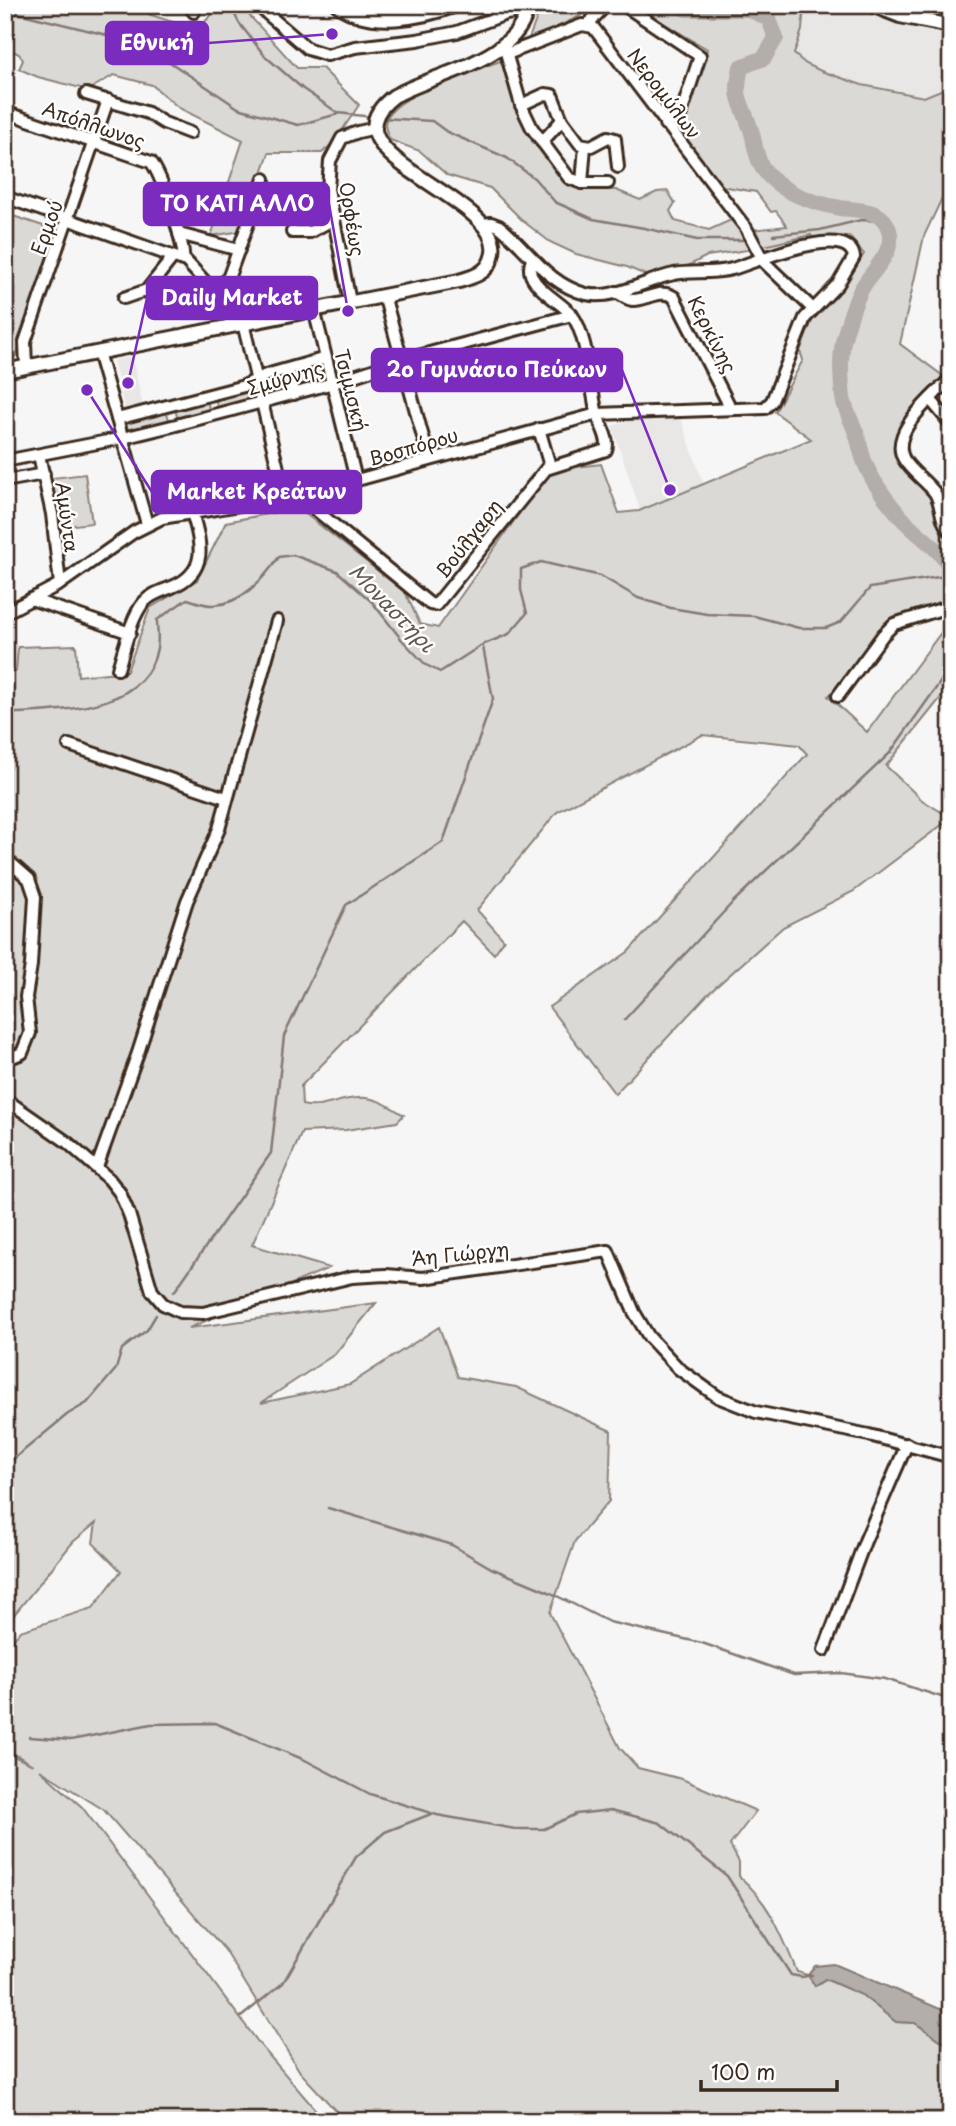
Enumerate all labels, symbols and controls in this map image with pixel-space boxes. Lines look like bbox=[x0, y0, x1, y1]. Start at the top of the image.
callout: Εθνική bbox=[106, 22, 208, 64]
text: Εθνική bbox=[120, 25, 194, 57]
street label: Νερομύλων bbox=[622, 42, 708, 144]
street label: Απόλλωνος bbox=[39, 93, 149, 155]
street label: Ορφέως bbox=[333, 180, 373, 258]
callout: ΤΟ ΚΑΤΙ ΑΛΛΟ bbox=[144, 183, 329, 225]
text: ΤΟ ΚΑΤΙ ΑΛΛΟ bbox=[160, 186, 314, 218]
street label: Ερμού bbox=[23, 196, 69, 258]
callout: Daily Market bbox=[147, 277, 317, 319]
text: Daily Market bbox=[161, 280, 303, 312]
street label: Κερκίνης bbox=[682, 291, 744, 378]
street label: Τσιμισκή bbox=[328, 346, 376, 434]
callout: 2ο Γυμνάσιο Πεύκων bbox=[372, 349, 622, 391]
text: 2ο Γυμνάσιο Πεύκων bbox=[387, 352, 607, 384]
street label: Σμύρνης bbox=[244, 353, 327, 401]
street label: Βοσπόρου bbox=[365, 420, 461, 472]
callout: Market Κρεάτων bbox=[152, 471, 361, 513]
text: Market Κρεάτων bbox=[167, 474, 347, 506]
street label: Αμύντα bbox=[49, 480, 87, 554]
street label: Βούλγαρη bbox=[428, 493, 508, 583]
water label: Μοναστήρι bbox=[342, 555, 444, 659]
street label: Άη Γιώργη bbox=[410, 1234, 510, 1272]
scale bar bbox=[701, 2049, 837, 2093]
text: 100 m bbox=[711, 2055, 775, 2087]

